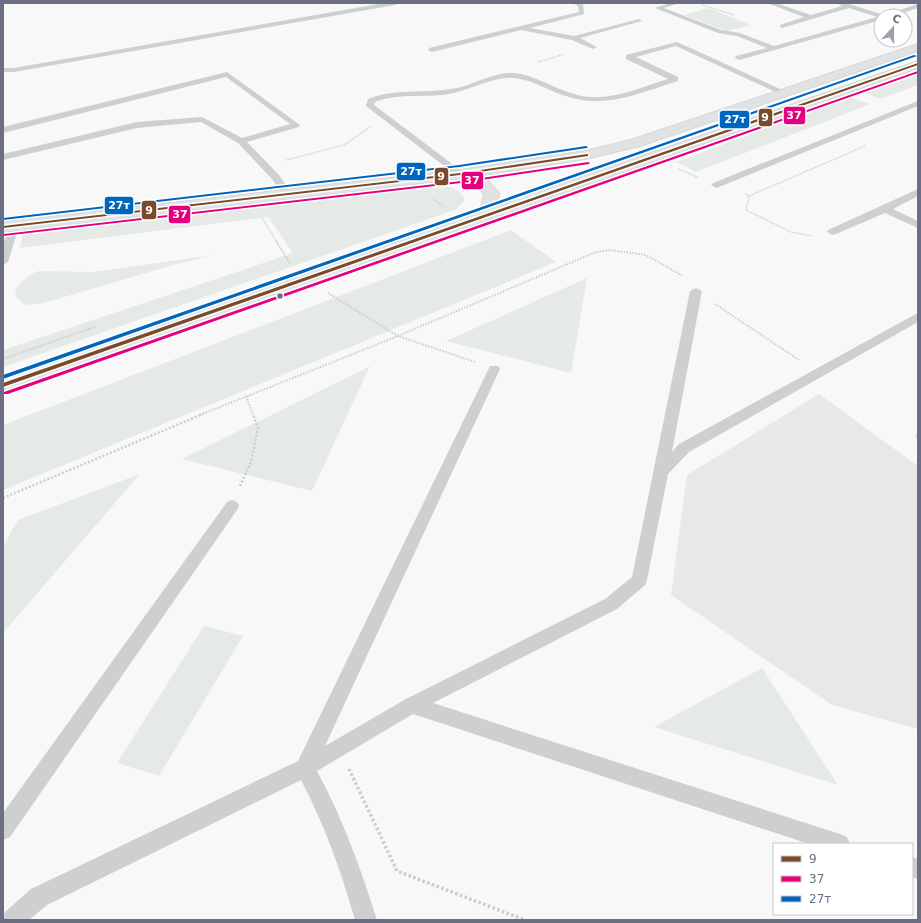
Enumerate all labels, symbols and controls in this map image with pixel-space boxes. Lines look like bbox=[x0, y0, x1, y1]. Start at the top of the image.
north arrow bbox=[873, 8, 913, 48]
text: С bbox=[890, 12, 903, 27]
line badge: 37 bbox=[783, 106, 806, 125]
line badge: 9 bbox=[758, 108, 773, 127]
text: 37 bbox=[786, 109, 802, 122]
line badge: 27т bbox=[719, 110, 750, 129]
text: 9 bbox=[761, 111, 769, 124]
text: 27т bbox=[724, 113, 746, 126]
line badge: 27т bbox=[396, 162, 426, 181]
text: 27т bbox=[400, 165, 422, 178]
line badge: 9 bbox=[434, 167, 449, 186]
text: 9 bbox=[437, 170, 445, 183]
line badge: 37 bbox=[461, 171, 484, 190]
text: 37 bbox=[464, 174, 480, 187]
line badge: 27т bbox=[104, 196, 134, 215]
text: 27т bbox=[108, 199, 130, 212]
line badge: 9 bbox=[141, 200, 157, 220]
text: 9 bbox=[145, 204, 153, 217]
line badge: 37 bbox=[168, 205, 191, 224]
text: 37 bbox=[172, 208, 188, 221]
unlabelled marker bbox=[275, 291, 285, 301]
legend bbox=[773, 843, 913, 915]
text: 9 bbox=[809, 852, 817, 866]
text: 37 bbox=[809, 872, 824, 886]
text: 27т bbox=[809, 892, 831, 906]

